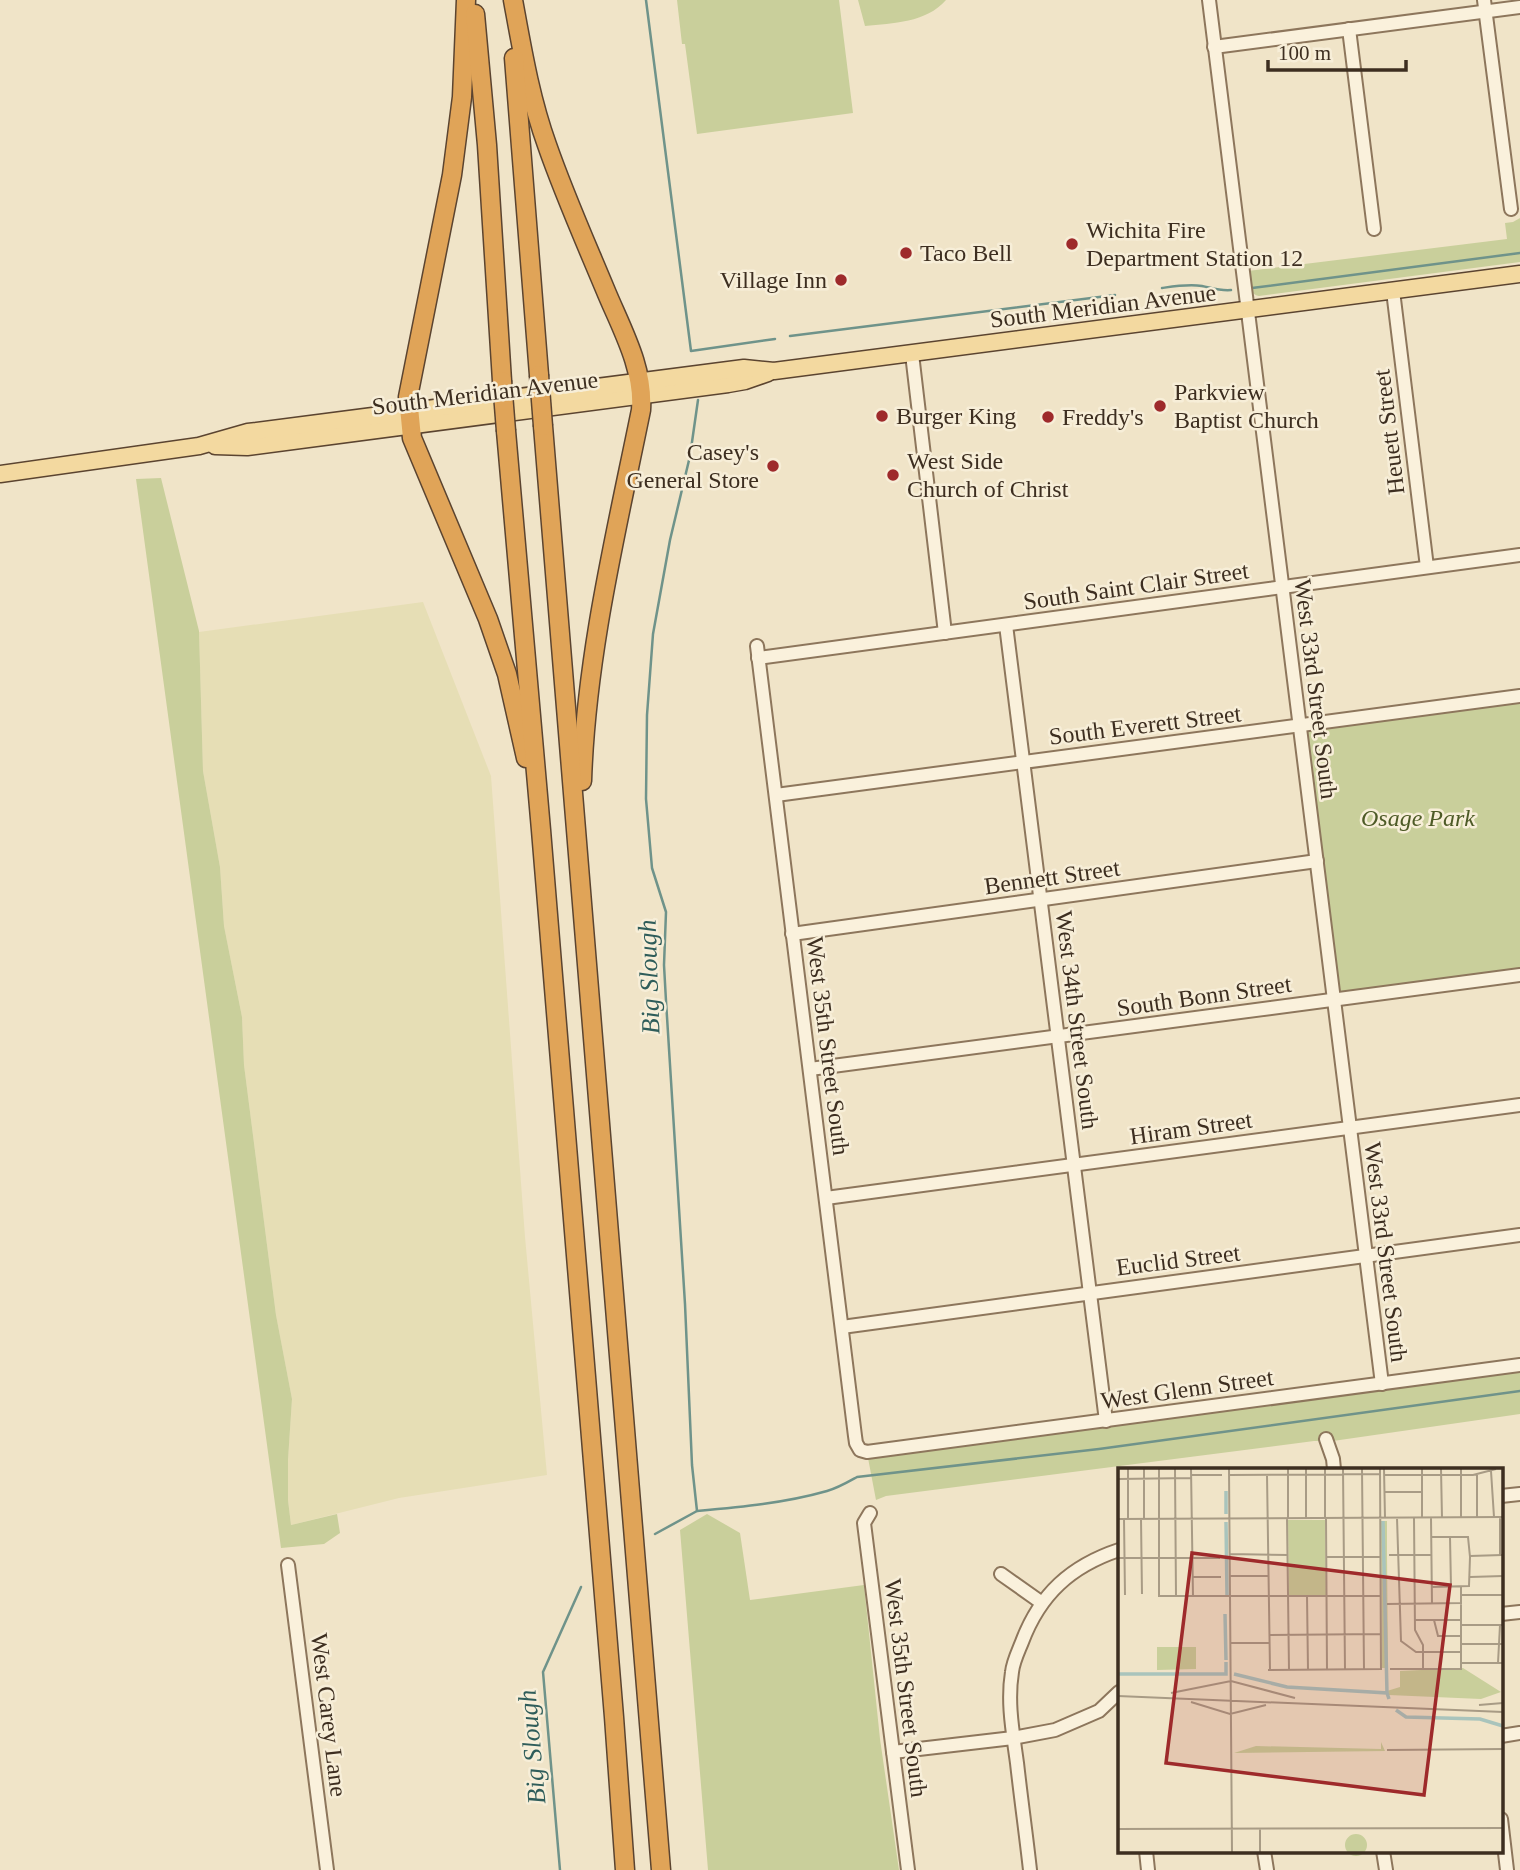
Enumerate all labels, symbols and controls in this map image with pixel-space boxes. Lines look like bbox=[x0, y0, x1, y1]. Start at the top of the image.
scale bar bbox=[1268, 28, 1406, 72]
text: 100 m bbox=[1278, 41, 1331, 65]
place label: Wichita Fire Department Station 12 bbox=[1086, 217, 1303, 271]
marker: Wichita Fire Department Station 12 bbox=[1064, 236, 1080, 252]
place label: Taco Bell bbox=[920, 240, 1013, 266]
marker: Taco Bell bbox=[898, 245, 914, 261]
place label: Village Inn bbox=[720, 267, 827, 293]
marker: Village Inn bbox=[833, 272, 849, 288]
street label: South Meridian Avenue bbox=[988, 279, 1218, 333]
street label: South Meridian Avenue bbox=[370, 366, 600, 420]
street label: Heuett Street bbox=[1368, 368, 1410, 496]
place label: Parkview Baptist Church bbox=[1174, 379, 1319, 433]
marker: Parkview Baptist Church bbox=[1152, 398, 1168, 414]
place label: Burger King bbox=[896, 403, 1016, 429]
place label: Freddy's bbox=[1062, 404, 1144, 430]
marker: Burger King bbox=[874, 408, 890, 424]
marker: Freddy's bbox=[1040, 409, 1056, 425]
place label: Casey's General Store bbox=[626, 439, 759, 493]
place label: West Side Church of Christ bbox=[907, 448, 1069, 502]
marker: Casey's General Store bbox=[765, 458, 781, 474]
marker: West Side Church of Christ bbox=[885, 467, 901, 483]
street label: South Saint Clair Street bbox=[1022, 557, 1251, 615]
street label: West 33rd Street South bbox=[1290, 578, 1342, 800]
street label: South Everett Street bbox=[1047, 700, 1243, 750]
park label: Osage Park bbox=[1361, 805, 1475, 831]
street label: Bennett Street bbox=[983, 855, 1122, 899]
street label: West 34th Street South bbox=[1051, 909, 1103, 1131]
water label: Big Slough bbox=[633, 919, 665, 1035]
street label: West 35th Street South bbox=[802, 935, 854, 1157]
street label: South Bonn Street bbox=[1115, 971, 1293, 1021]
street label: Hiram Street bbox=[1128, 1107, 1254, 1149]
street label: West 33rd Street South bbox=[1360, 1141, 1412, 1363]
street label: Euclid Street bbox=[1115, 1239, 1242, 1280]
street label: West Glenn Street bbox=[1099, 1364, 1275, 1414]
inset map bbox=[1118, 1468, 1502, 1853]
street label: West 35th Street South bbox=[880, 1577, 932, 1799]
street label: West Carey Lane bbox=[306, 1632, 352, 1798]
water label: Big Slough bbox=[513, 1689, 551, 1805]

